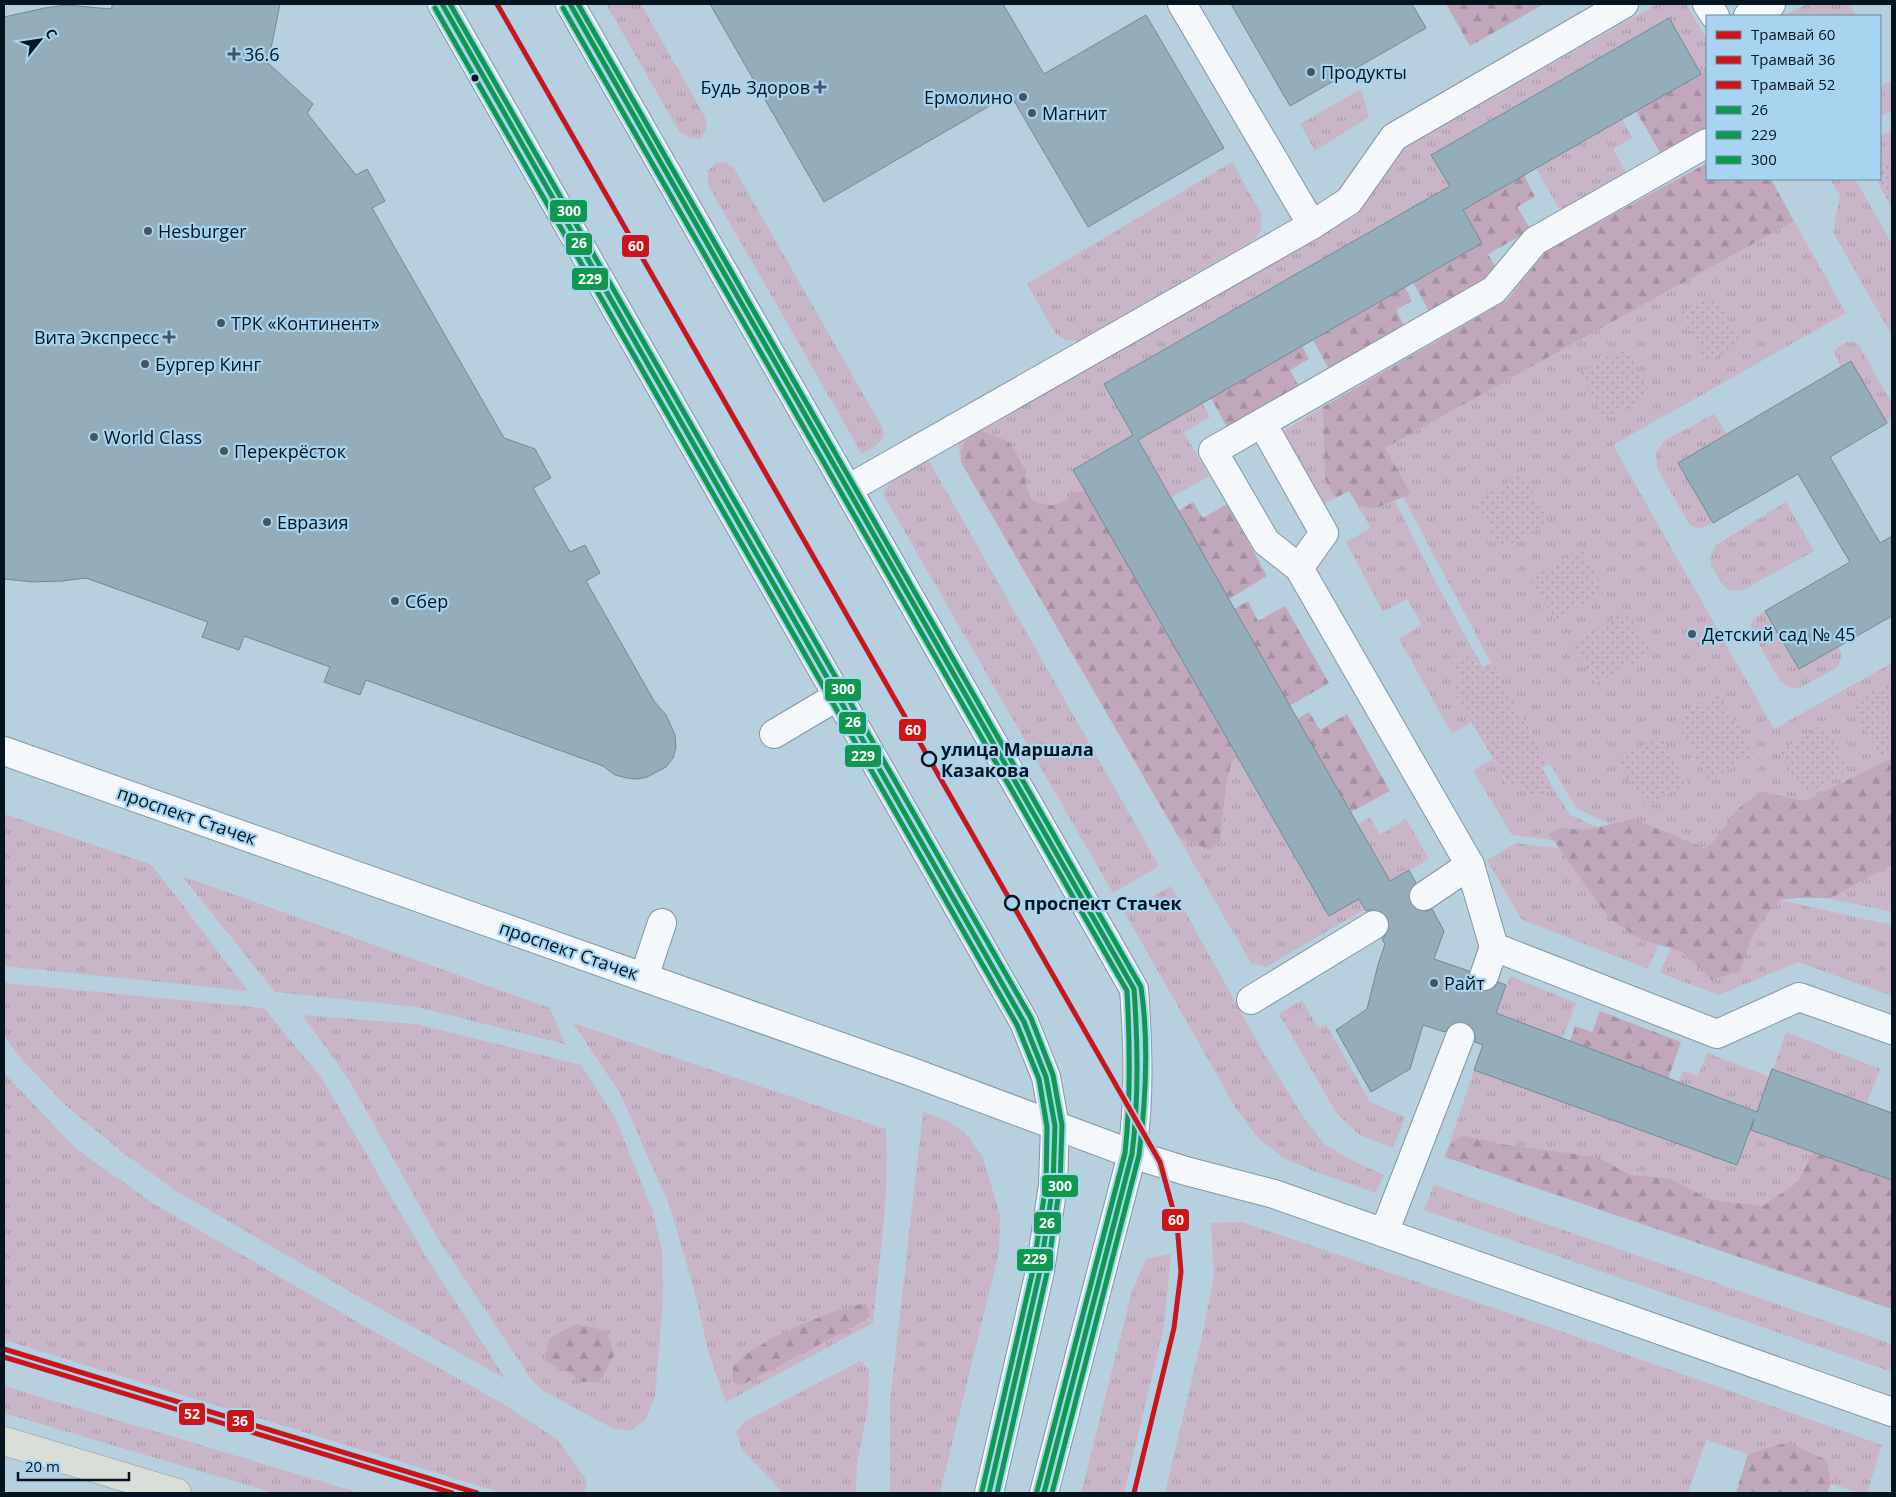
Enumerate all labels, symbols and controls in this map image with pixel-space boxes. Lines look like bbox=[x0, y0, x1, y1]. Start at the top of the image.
north arrow bbox=[15, 15, 65, 65]
legend bbox=[1706, 15, 1881, 180]
text: Трамвай 60 bbox=[1751, 24, 1835, 44]
text: С bbox=[41, 25, 62, 42]
place label: 36.6 bbox=[244, 42, 280, 66]
marker: 36.6 bbox=[228, 48, 240, 60]
text: Трамвай 36 bbox=[1751, 49, 1835, 69]
place label: Продукты bbox=[1321, 60, 1407, 84]
marker: Продукты bbox=[1305, 66, 1317, 78]
unlabelled marker bbox=[470, 73, 480, 83]
text: Трамвай 52 bbox=[1751, 74, 1835, 94]
place label: Будь Здоров bbox=[700, 75, 810, 99]
marker: Будь Здоров bbox=[814, 81, 826, 93]
place label: Ермолино bbox=[924, 85, 1013, 109]
marker: Ермолино bbox=[1017, 91, 1029, 103]
text: 26 bbox=[1751, 99, 1768, 119]
place label: Магнит bbox=[1042, 101, 1108, 125]
marker: Магнит bbox=[1026, 107, 1038, 119]
text: 229 bbox=[1751, 124, 1777, 144]
text: 300 bbox=[1751, 149, 1777, 169]
line badge: 300 bbox=[549, 199, 588, 223]
text: 300 bbox=[557, 201, 581, 220]
place label: Hesburger bbox=[158, 219, 247, 243]
marker: Hesburger bbox=[142, 225, 154, 237]
line badge: 26 bbox=[565, 232, 593, 256]
text: 26 bbox=[571, 233, 587, 252]
line badge: 60 bbox=[621, 234, 650, 258]
text: 60 bbox=[628, 236, 644, 255]
line badge: 229 bbox=[571, 267, 609, 291]
text: 229 bbox=[578, 269, 602, 288]
place label: ТРК «Континент» bbox=[231, 311, 380, 335]
marker: ТРК «Континент» bbox=[215, 317, 227, 329]
place label: Вита Экспресс bbox=[34, 325, 159, 349]
marker: Вита Экспресс bbox=[163, 331, 175, 343]
place label: Бургер Кинг bbox=[155, 352, 261, 376]
marker: Бургер Кинг bbox=[139, 358, 151, 370]
place label: World Class bbox=[104, 425, 202, 449]
marker: World Class bbox=[88, 431, 100, 443]
place label: Перекрёсток bbox=[234, 439, 347, 463]
marker: Перекрёсток bbox=[218, 445, 230, 457]
place label: Евразия bbox=[277, 510, 348, 534]
marker: Евразия bbox=[261, 516, 273, 528]
place label: Сбер bbox=[405, 589, 448, 613]
marker: Сбер bbox=[389, 595, 401, 607]
place label: Детский сад № 45 bbox=[1702, 622, 1856, 646]
marker: Детский сад № 45 bbox=[1686, 628, 1698, 640]
line badge: 300 bbox=[824, 678, 862, 702]
text: 300 bbox=[831, 679, 855, 698]
line badge: 26 bbox=[838, 711, 867, 735]
text: 26 bbox=[845, 712, 861, 731]
line badge: 60 bbox=[898, 718, 927, 742]
text: 60 bbox=[905, 720, 921, 739]
place label: улица Маршала Казакова bbox=[941, 737, 1094, 782]
line badge: 229 bbox=[844, 744, 882, 768]
text: 229 bbox=[851, 746, 875, 765]
marker: улица Маршала Казакова bbox=[921, 751, 937, 767]
street label: проспект Стачек bbox=[114, 780, 260, 850]
place label: проспект Стачек bbox=[1024, 891, 1182, 915]
marker: проспект Стачек bbox=[1004, 895, 1020, 911]
street label: проспект Стачек bbox=[496, 915, 642, 985]
place label: Райт bbox=[1444, 971, 1485, 995]
marker: Райт bbox=[1428, 977, 1440, 989]
line badge: 300 bbox=[1041, 1174, 1079, 1198]
text: 300 bbox=[1048, 1176, 1072, 1195]
line badge: 60 bbox=[1161, 1208, 1190, 1232]
text: 60 bbox=[1168, 1210, 1184, 1229]
line badge: 26 bbox=[1033, 1211, 1062, 1235]
text: 26 bbox=[1039, 1213, 1055, 1232]
line badge: 229 bbox=[1016, 1248, 1054, 1272]
text: 229 bbox=[1023, 1249, 1047, 1268]
line badge: 52 bbox=[178, 1402, 206, 1426]
text: 52 bbox=[184, 1404, 200, 1423]
line badge: 36 bbox=[226, 1409, 255, 1433]
text: 36 bbox=[232, 1411, 248, 1430]
scale bar bbox=[18, 1450, 129, 1482]
text: 20 m bbox=[25, 1456, 60, 1476]

